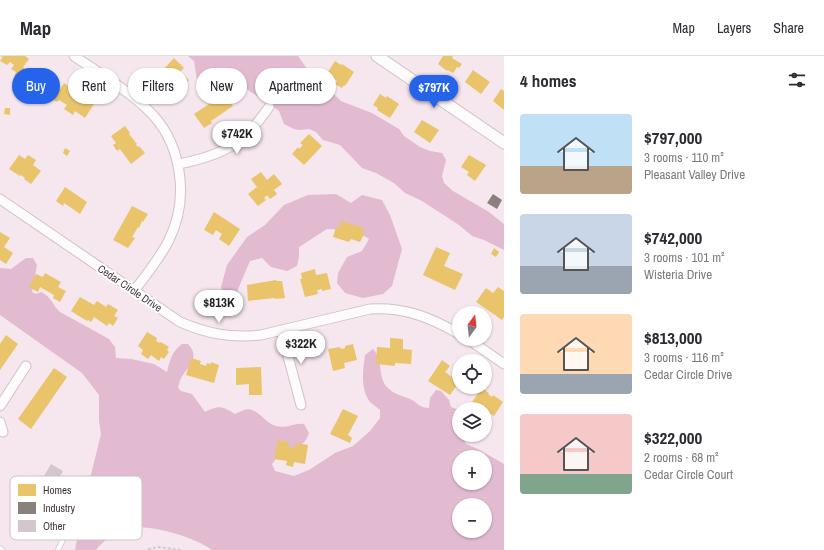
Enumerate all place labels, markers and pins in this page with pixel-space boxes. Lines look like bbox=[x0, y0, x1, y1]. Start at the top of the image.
pin: $797K bbox=[406, 75, 462, 109]
pin: $742K bbox=[209, 121, 265, 155]
pin: $813K bbox=[191, 290, 247, 324]
pin: $322K bbox=[273, 331, 329, 365]

